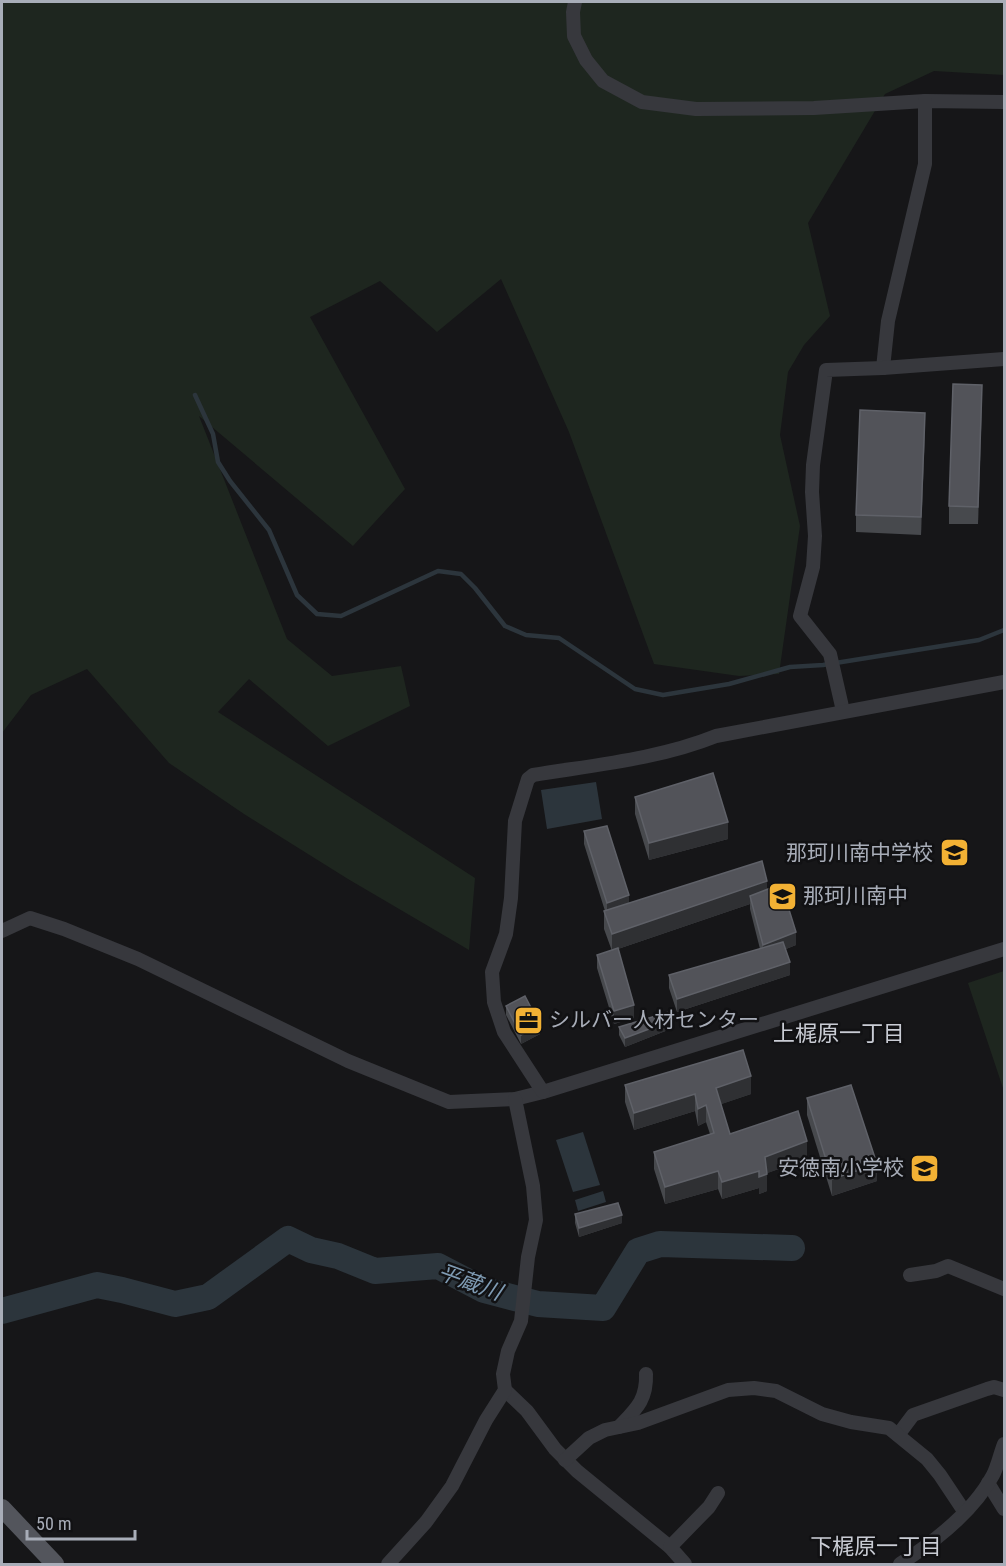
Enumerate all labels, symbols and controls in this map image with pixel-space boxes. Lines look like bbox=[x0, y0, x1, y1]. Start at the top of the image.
school or university icon: 那珂川南中学校 bbox=[938, 837, 970, 869]
place label: 那珂川南中学校 bbox=[786, 841, 933, 865]
school or university icon: 那珂川南中 bbox=[766, 880, 798, 912]
place label: 那珂川南中 bbox=[803, 884, 908, 908]
office icon: シルバー人材センター bbox=[512, 1004, 544, 1036]
place label: シルバー人材センター bbox=[549, 1008, 759, 1032]
district label: 上梶原一丁目 bbox=[773, 1021, 905, 1046]
school or university icon: 安徳南小学校 bbox=[909, 1152, 941, 1184]
place label: 安徳南小学校 bbox=[778, 1156, 904, 1180]
water label: 平蔵川 bbox=[435, 1259, 507, 1306]
scale bar bbox=[27, 1503, 135, 1541]
text: 50 m bbox=[36, 1513, 71, 1534]
district label: 下梶原一丁目 bbox=[810, 1534, 942, 1559]

